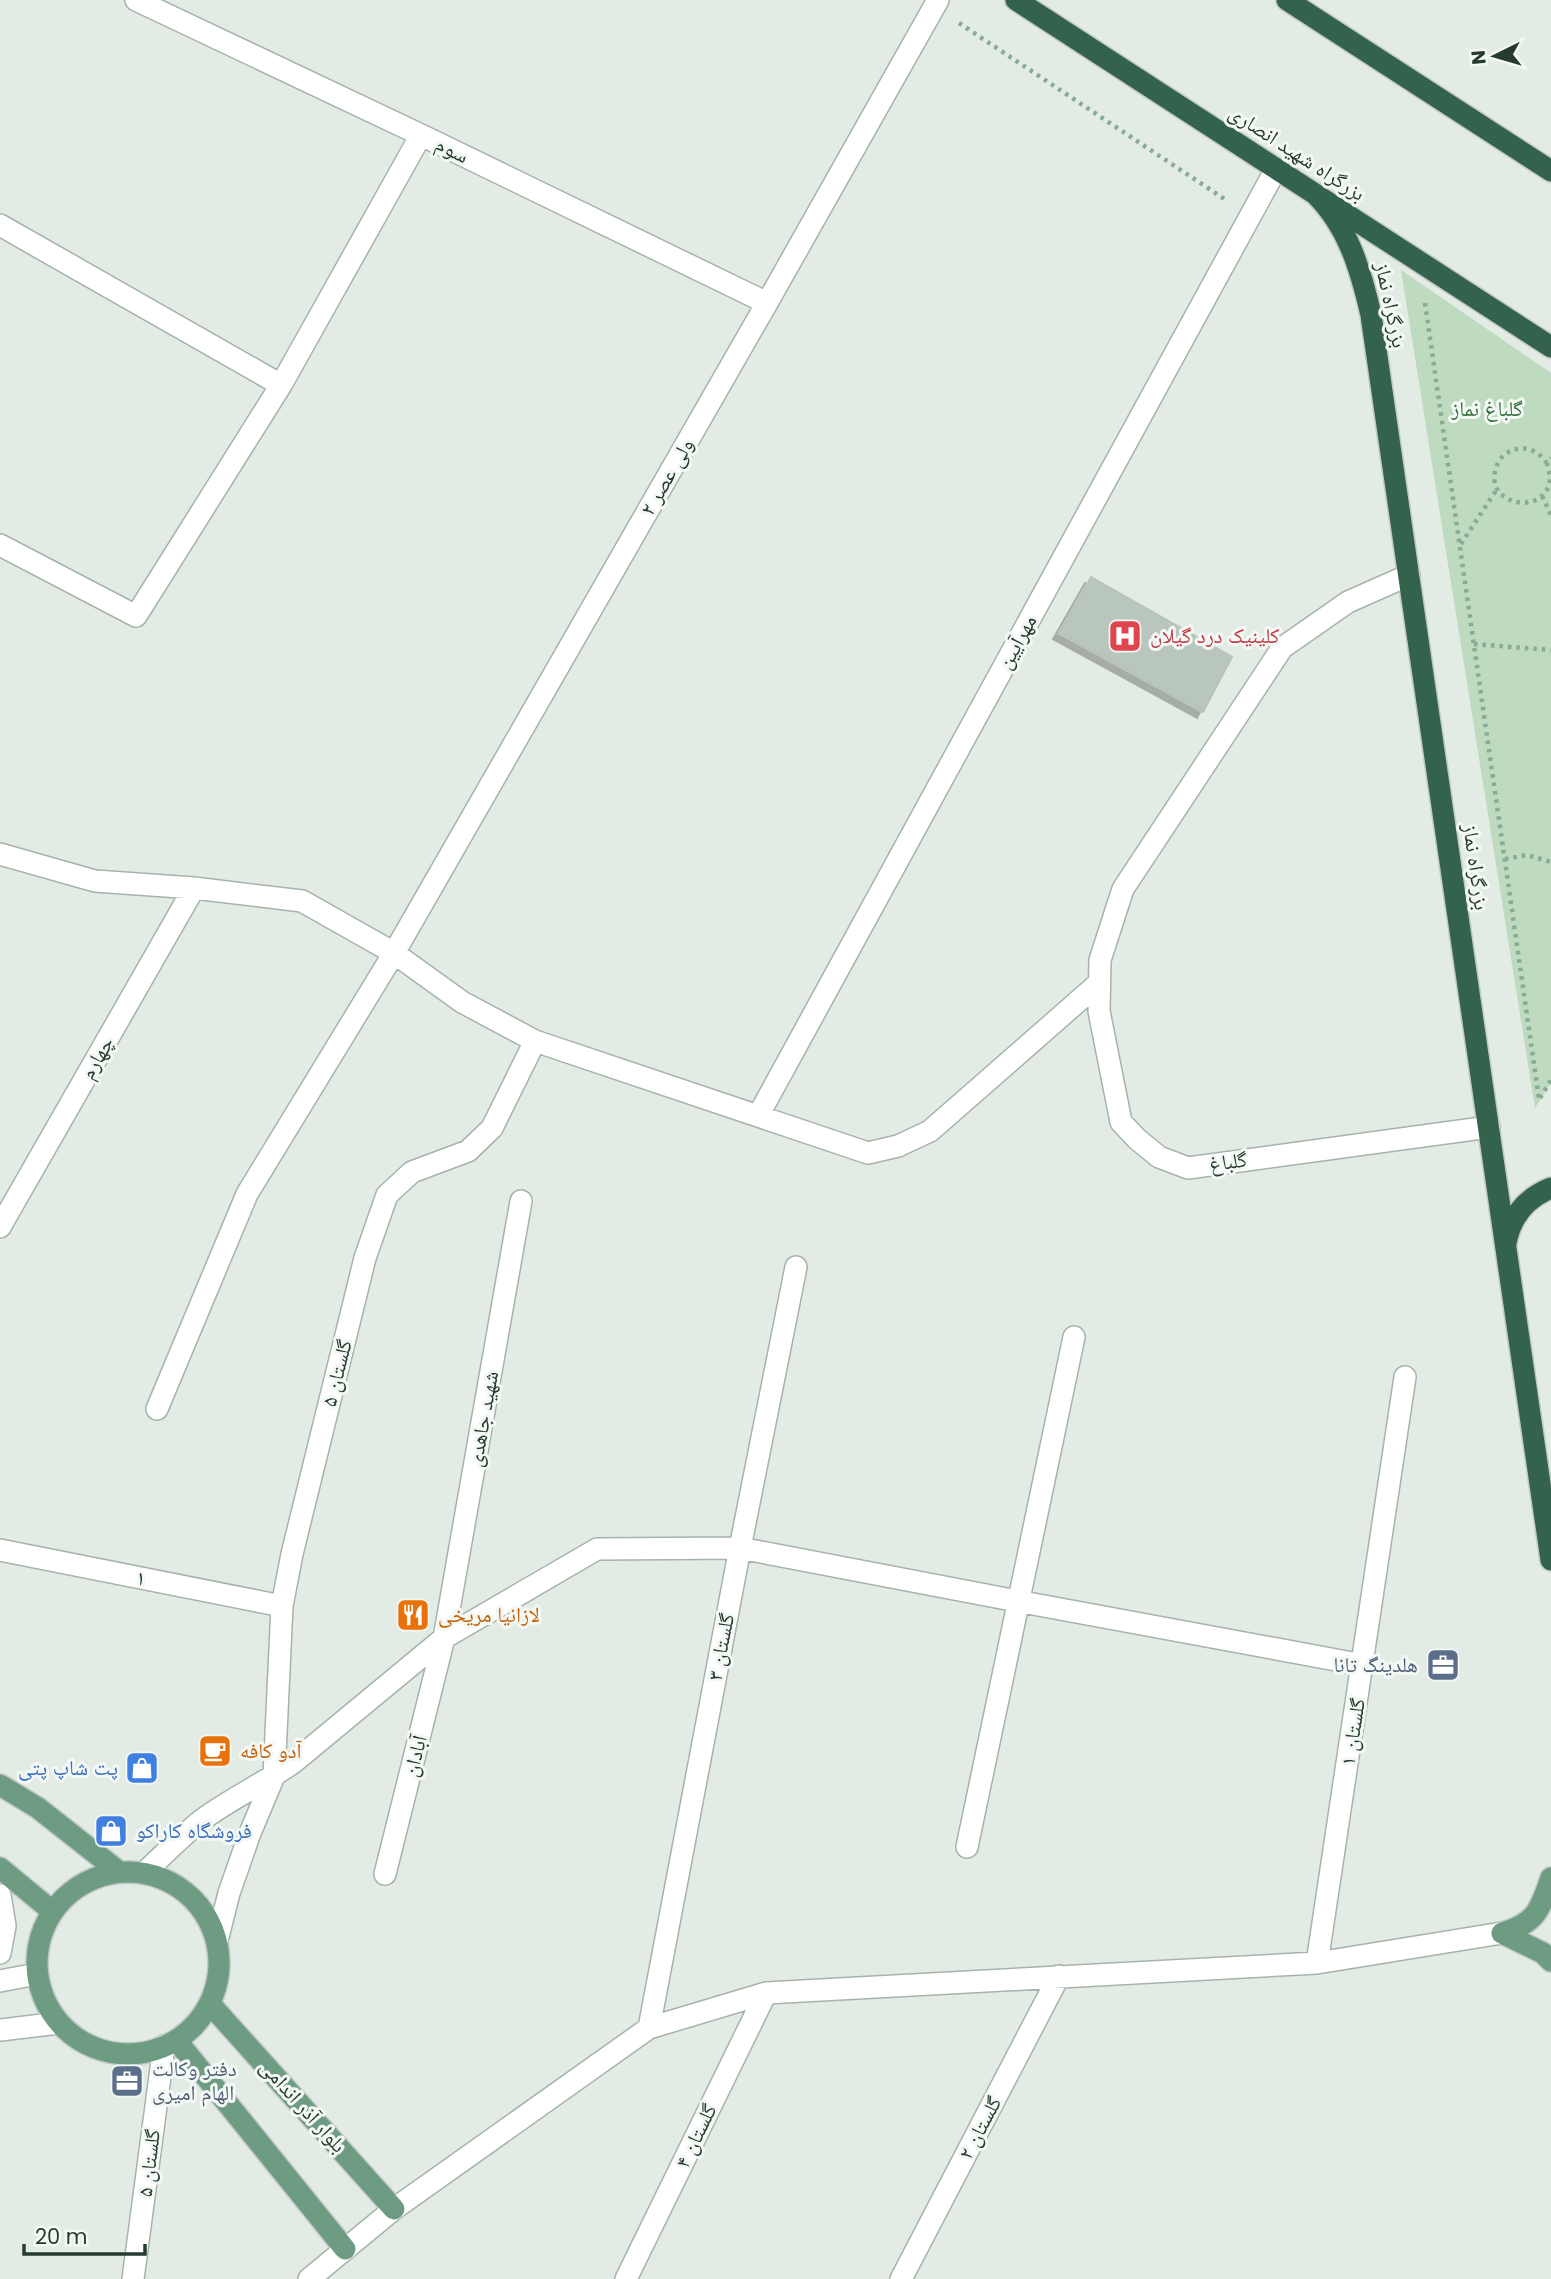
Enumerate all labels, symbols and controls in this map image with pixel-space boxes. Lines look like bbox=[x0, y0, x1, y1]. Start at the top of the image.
north arrow bbox=[1460, 21, 1530, 91]
text: N bbox=[1464, 49, 1493, 66]
street label: بزرگراه شهید انصاری bbox=[1223, 98, 1371, 208]
street label: سوم bbox=[431, 129, 474, 170]
street label: بزرگراه نماز bbox=[1368, 259, 1415, 350]
park label: گلباغ نماز bbox=[1450, 394, 1523, 423]
street label: ولی عصر ۲ bbox=[633, 433, 700, 521]
street label: مهرآیین bbox=[990, 609, 1043, 674]
hospital icon: کلینیک درد گیلان bbox=[1106, 617, 1144, 655]
place label: کلینیک درد گیلان bbox=[1150, 621, 1280, 650]
street label: بزرگراه نماز bbox=[1456, 821, 1497, 912]
street label: چهارم bbox=[73, 1031, 120, 1085]
street label: گلباغ bbox=[1207, 1144, 1249, 1179]
street label: گلستان ۵ bbox=[314, 1336, 359, 1409]
street label: شهید جاهدی bbox=[460, 1369, 505, 1469]
street label: ۱ bbox=[134, 1562, 148, 1593]
restaurant icon: لازانیا مریخی bbox=[394, 1596, 432, 1634]
place label: لازانیا مریخی bbox=[438, 1600, 540, 1629]
street label: گلستان ۳ bbox=[700, 1610, 741, 1683]
office icon: هلدینگ تانا bbox=[1424, 1646, 1462, 1684]
place label: هلدینگ تانا bbox=[1333, 1650, 1418, 1679]
street label: گلستان ۱ bbox=[1333, 1696, 1372, 1768]
street label: آبادان bbox=[395, 1731, 434, 1780]
cafe icon: آدو کافه bbox=[196, 1732, 234, 1770]
place label: آدو کافه bbox=[240, 1736, 302, 1765]
shop icon: پت شاپ پتی bbox=[123, 1749, 161, 1787]
place label: پت شاپ پتی bbox=[18, 1753, 118, 1782]
shop icon: فروشگاه کاراکو bbox=[92, 1812, 130, 1850]
place label: فروشگاه کاراکو bbox=[136, 1816, 252, 1845]
street label: بلوار آذر اندامی bbox=[254, 2053, 353, 2159]
place label: دفتر وکالت الهام امیری bbox=[152, 2054, 237, 2107]
office icon: دفتر وکالت الهام امیری bbox=[108, 2062, 146, 2100]
street label: گلستان ۲ bbox=[951, 2091, 1008, 2165]
street label: گلستان ۴ bbox=[668, 2099, 724, 2173]
street label: گلستان ۵ bbox=[130, 2127, 167, 2198]
scale bar bbox=[24, 2212, 145, 2256]
text: 20 m bbox=[35, 2222, 88, 2251]

